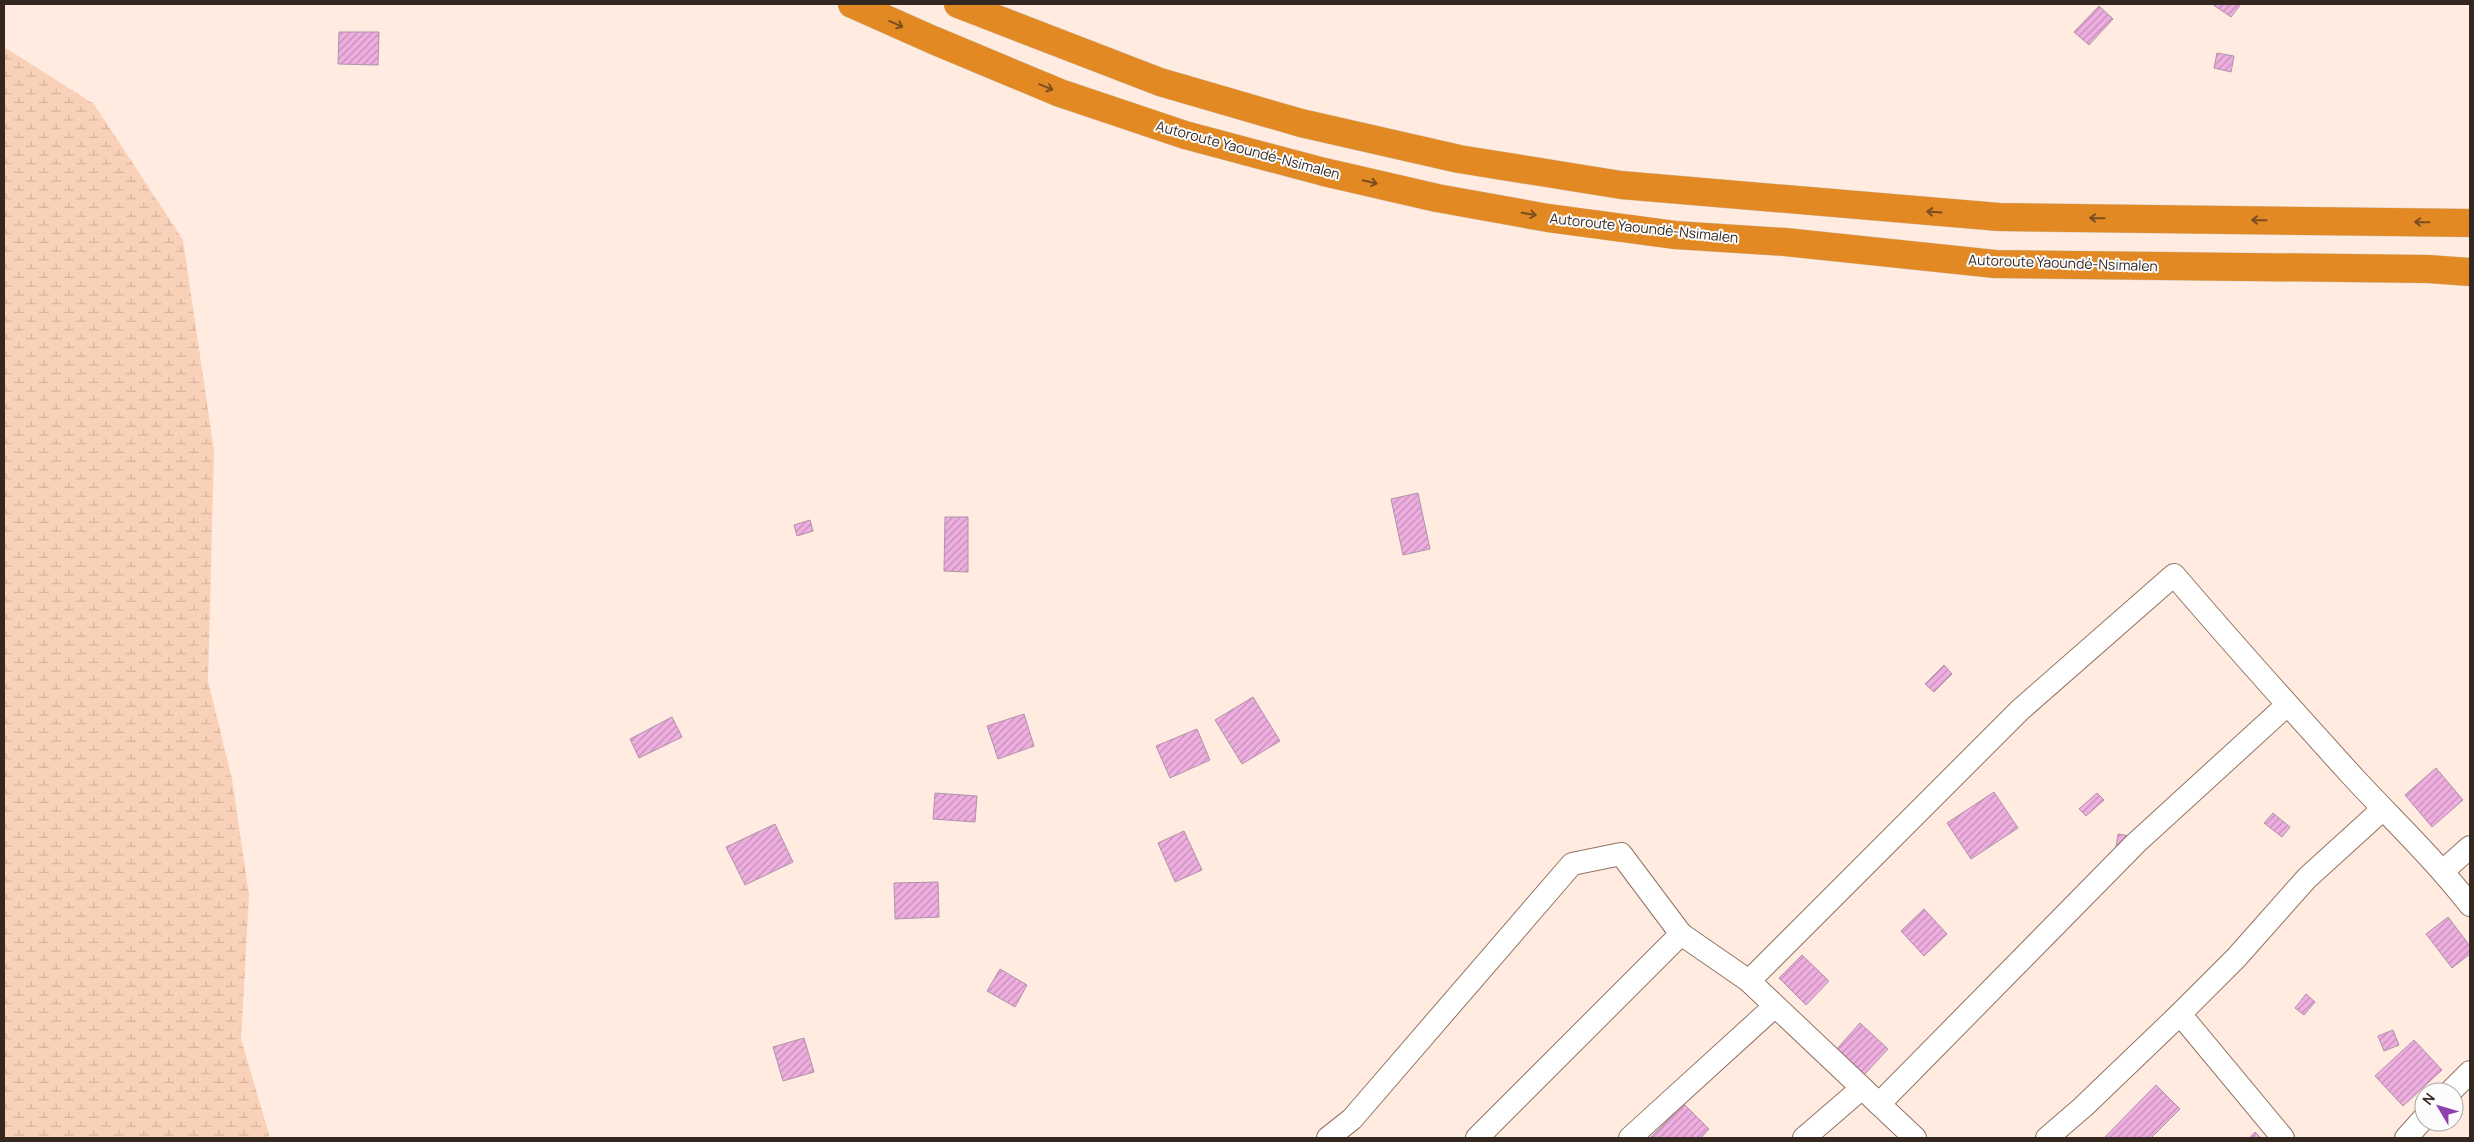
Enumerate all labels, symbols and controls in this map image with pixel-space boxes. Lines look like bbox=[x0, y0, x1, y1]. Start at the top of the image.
one-way arrow bbox=[888, 19, 903, 29]
one-way arrow bbox=[1038, 82, 1053, 92]
street label: Autoroute Yaoundé-Nsimalen bbox=[1154, 116, 1342, 183]
one-way arrow bbox=[1361, 178, 1377, 187]
one-way arrow bbox=[1927, 207, 1943, 217]
street label: Autoroute Yaoundé-Nsimalen bbox=[1549, 208, 1739, 247]
one-way arrow bbox=[1520, 210, 1536, 220]
one-way arrow bbox=[2089, 213, 2105, 223]
one-way arrow bbox=[2251, 215, 2268, 225]
one-way arrow bbox=[2414, 218, 2430, 227]
street label: Autoroute Yaoundé-Nsimalen bbox=[1968, 250, 2158, 275]
north arrow bbox=[2414, 1082, 2464, 1132]
text: N bbox=[2418, 1089, 2439, 1109]

